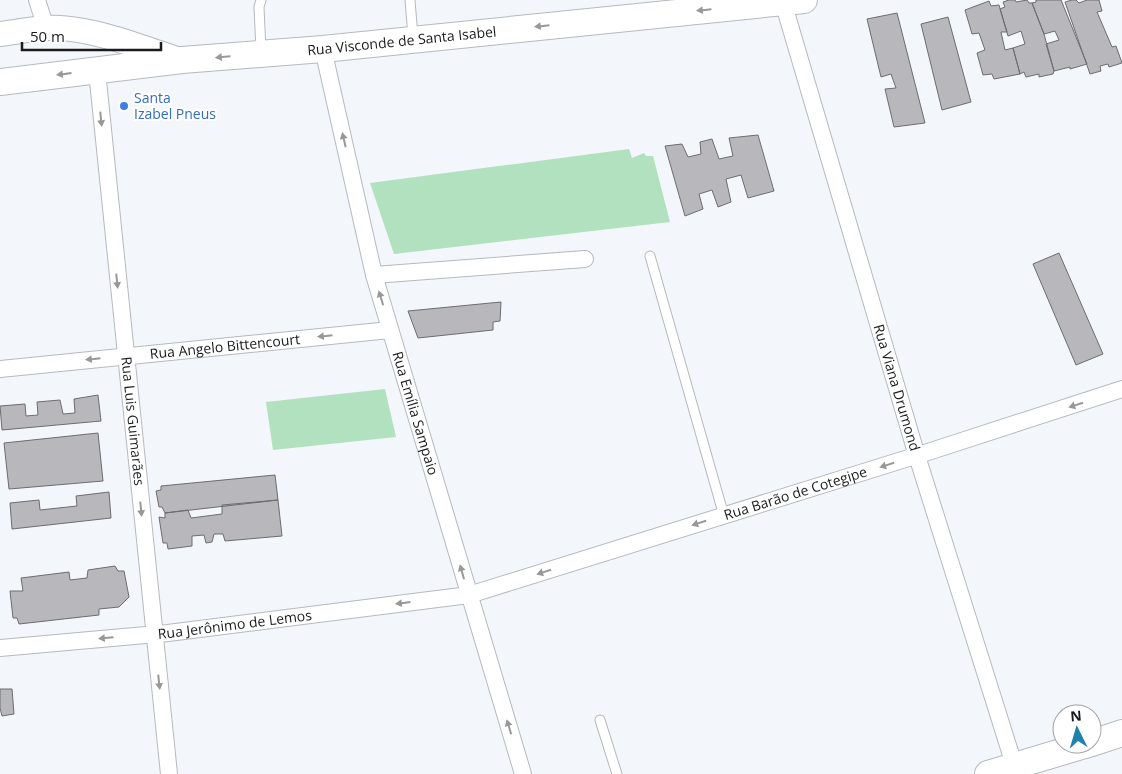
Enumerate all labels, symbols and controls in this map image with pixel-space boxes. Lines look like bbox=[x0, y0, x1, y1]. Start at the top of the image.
one-way arrow bbox=[695, 6, 711, 14]
scale bar bbox=[22, 20, 161, 52]
street label: Rua Visconde de Santa Isabel bbox=[307, 21, 497, 59]
one-way arrow bbox=[534, 23, 550, 31]
text: 50 m bbox=[30, 26, 65, 46]
one-way arrow bbox=[215, 53, 231, 61]
one-way arrow bbox=[56, 70, 72, 78]
place label: Santa Izabel Pneus bbox=[134, 88, 216, 123]
marker: Santa Izabel Pneus bbox=[118, 100, 130, 112]
one-way arrow bbox=[97, 111, 105, 127]
one-way arrow bbox=[340, 133, 348, 148]
one-way arrow bbox=[114, 273, 122, 289]
one-way arrow bbox=[377, 291, 384, 306]
street label: Rua Viana Drumond bbox=[870, 322, 925, 453]
street label: Rua Angelo Bittencourt bbox=[149, 329, 301, 363]
one-way arrow bbox=[316, 332, 332, 340]
street label: Rua Emília Sampaio bbox=[388, 349, 443, 477]
one-way arrow bbox=[85, 355, 101, 363]
street label: Rua Luis Guimarães bbox=[117, 356, 149, 487]
one-way arrow bbox=[1068, 401, 1083, 409]
one-way arrow bbox=[880, 461, 895, 469]
street label: Rua Barão de Cotegipe bbox=[721, 462, 869, 524]
one-way arrow bbox=[137, 501, 145, 517]
one-way arrow bbox=[691, 520, 706, 528]
one-way arrow bbox=[458, 564, 466, 579]
one-way arrow bbox=[536, 568, 551, 576]
one-way arrow bbox=[395, 599, 411, 607]
street label: Rua Jerônimo de Lemos bbox=[157, 605, 313, 643]
one-way arrow bbox=[97, 634, 113, 642]
one-way arrow bbox=[155, 674, 163, 690]
north arrow bbox=[1052, 704, 1102, 754]
text: N bbox=[1069, 706, 1082, 726]
one-way arrow bbox=[504, 720, 512, 735]

